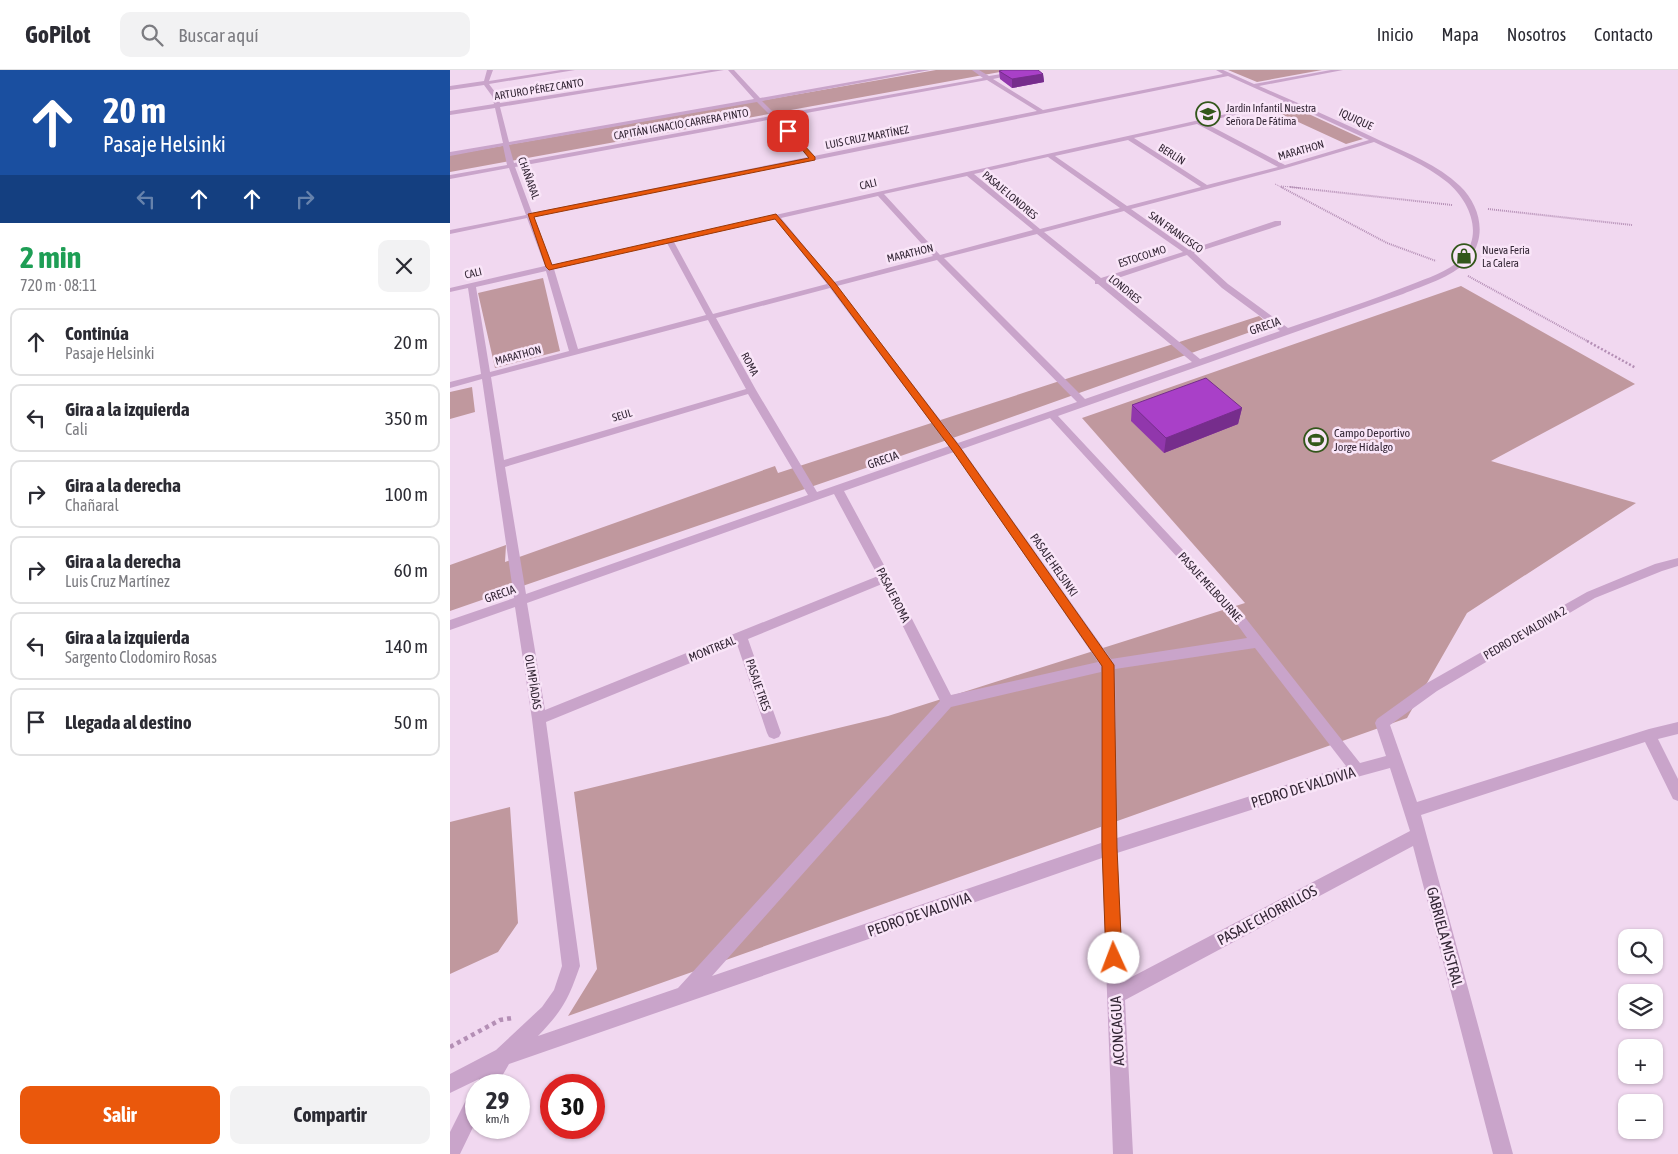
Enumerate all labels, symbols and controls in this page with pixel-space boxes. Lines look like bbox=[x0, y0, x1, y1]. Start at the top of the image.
search box bbox=[120, 12, 470, 57]
text: GoPilot bbox=[25, 21, 90, 48]
icon: search bbox=[138, 21, 166, 49]
text: Buscar aquí bbox=[178, 24, 259, 46]
text: Inicio bbox=[1377, 24, 1413, 45]
text: Mapa bbox=[1441, 24, 1479, 45]
text: Nosotros bbox=[1507, 24, 1566, 45]
text: Contacto bbox=[1594, 24, 1653, 45]
street label: ARTURO PÉREZ CANTO bbox=[494, 76, 584, 102]
icon: ahead bbox=[20, 90, 85, 155]
text: 20 m bbox=[103, 90, 166, 130]
school or university icon: Jardín Infantil Nuestra Señora De Fátima bbox=[1195, 101, 1221, 127]
place label: Jardín Infantil Nuestra Señora De Fátima bbox=[1226, 102, 1316, 127]
street label: CAPITÁN IGNACIO CARRERA PINTO bbox=[613, 106, 749, 142]
street label: IQUIQUE bbox=[1337, 106, 1375, 132]
pin bbox=[767, 110, 809, 152]
icon: arrive bbox=[774, 117, 802, 145]
street label: LUIS CRUZ MARTÍNEZ bbox=[824, 123, 910, 151]
text: Pasaje Helsinki bbox=[103, 131, 226, 157]
street label: MARATHON bbox=[1277, 138, 1325, 162]
street label: BERLÍN bbox=[1157, 141, 1187, 167]
street label: CHAÑARAL bbox=[516, 155, 542, 201]
street label: PASAJE LONDRES bbox=[980, 169, 1040, 222]
street label: CALI bbox=[858, 176, 878, 192]
icon: left bbox=[132, 185, 160, 213]
icon: ahead bbox=[185, 185, 213, 213]
icon: ahead bbox=[238, 185, 266, 213]
icon: right bbox=[291, 185, 319, 213]
street label: SAN FRANCISCO bbox=[1147, 209, 1205, 255]
text: 2 min bbox=[20, 240, 81, 274]
button: close bbox=[378, 240, 430, 292]
street label: MARATHON bbox=[886, 241, 934, 265]
street label: ESTOCOLMO bbox=[1117, 243, 1167, 269]
shop icon: Nueva Feria La Calera bbox=[1451, 243, 1477, 269]
place label: Nueva Feria La Calera bbox=[1482, 244, 1530, 269]
street label: CALI bbox=[463, 265, 483, 281]
street label: LONDRES bbox=[1106, 272, 1144, 306]
text: 720 m · 08:11 bbox=[20, 276, 97, 294]
street label: GRECIA bbox=[1248, 314, 1282, 338]
text: Continúa bbox=[65, 322, 129, 344]
icon: ahead bbox=[22, 328, 50, 356]
text: 20 m bbox=[394, 331, 428, 353]
street label: MARATHON bbox=[494, 343, 542, 367]
text: Pasaje Helsinki bbox=[65, 344, 154, 362]
street label: ROMA bbox=[739, 350, 761, 378]
text: Gira a la izquierda bbox=[65, 398, 190, 420]
icon: left bbox=[22, 404, 50, 432]
street label: SEUL bbox=[611, 406, 634, 424]
text: 350 m bbox=[385, 407, 428, 429]
text: Cali bbox=[65, 420, 88, 438]
place label: Campo Deportivo Jorge Hidalgo bbox=[1334, 426, 1411, 454]
sports icon: Campo Deportivo Jorge Hidalgo bbox=[1303, 427, 1329, 453]
street label: GRECIA bbox=[866, 448, 900, 472]
text: Gira a la derecha bbox=[65, 474, 181, 496]
icon: right bbox=[22, 480, 50, 508]
text: 100 m bbox=[385, 483, 428, 505]
text: Chañaral bbox=[65, 496, 119, 514]
street label: PASAJE HELSINKI bbox=[1027, 531, 1081, 599]
street label: PASAJE MELBOURNE bbox=[1175, 549, 1245, 625]
text: Gira a la derecha bbox=[65, 550, 181, 572]
icon: right bbox=[22, 556, 50, 584]
text: 60 m bbox=[394, 559, 428, 581]
street label: PASAJE ROMA bbox=[873, 565, 913, 625]
text: Luis Cruz Martínez bbox=[65, 572, 170, 590]
street label: GRECIA bbox=[483, 582, 517, 606]
street label: PEDRO DE VALDIVIA 2 bbox=[1481, 603, 1569, 663]
text: Gira a la izquierda bbox=[65, 626, 190, 648]
icon: left bbox=[22, 632, 50, 660]
street label: MONTREAL bbox=[687, 633, 738, 665]
text: 140 m bbox=[385, 635, 428, 657]
text: Sargento Clodomiro Rosas bbox=[65, 648, 217, 666]
street label: OLIMPÍADAS bbox=[522, 654, 544, 710]
street label: PASAJE TRES bbox=[743, 657, 773, 713]
icon: arrive bbox=[22, 708, 50, 736]
text: Llegada al destino bbox=[65, 711, 192, 733]
text: 50 m bbox=[394, 711, 428, 733]
street label: PEDRO DE VALDIVIA bbox=[1249, 763, 1358, 811]
street label: PASAJE CHORRILLOS bbox=[1214, 882, 1320, 948]
street label: GABRIELA MISTRAL bbox=[1423, 885, 1467, 989]
street label: PEDRO DE VALDIVIA bbox=[865, 888, 973, 940]
map controls bbox=[1618, 929, 1663, 1139]
button: search bbox=[1618, 929, 1663, 974]
position arrow bbox=[1087, 931, 1139, 983]
button: layers bbox=[1618, 984, 1663, 1029]
street label: ACONCAGUA bbox=[1107, 995, 1127, 1066]
button: + bbox=[1618, 1039, 1663, 1084]
speed limit sign: 30 bbox=[540, 1074, 605, 1139]
button: Salir bbox=[20, 1086, 220, 1144]
button: Compartir bbox=[230, 1086, 430, 1144]
text: 29 bbox=[486, 1086, 509, 1114]
button: − bbox=[1618, 1094, 1663, 1139]
text: km/h bbox=[486, 1112, 509, 1126]

